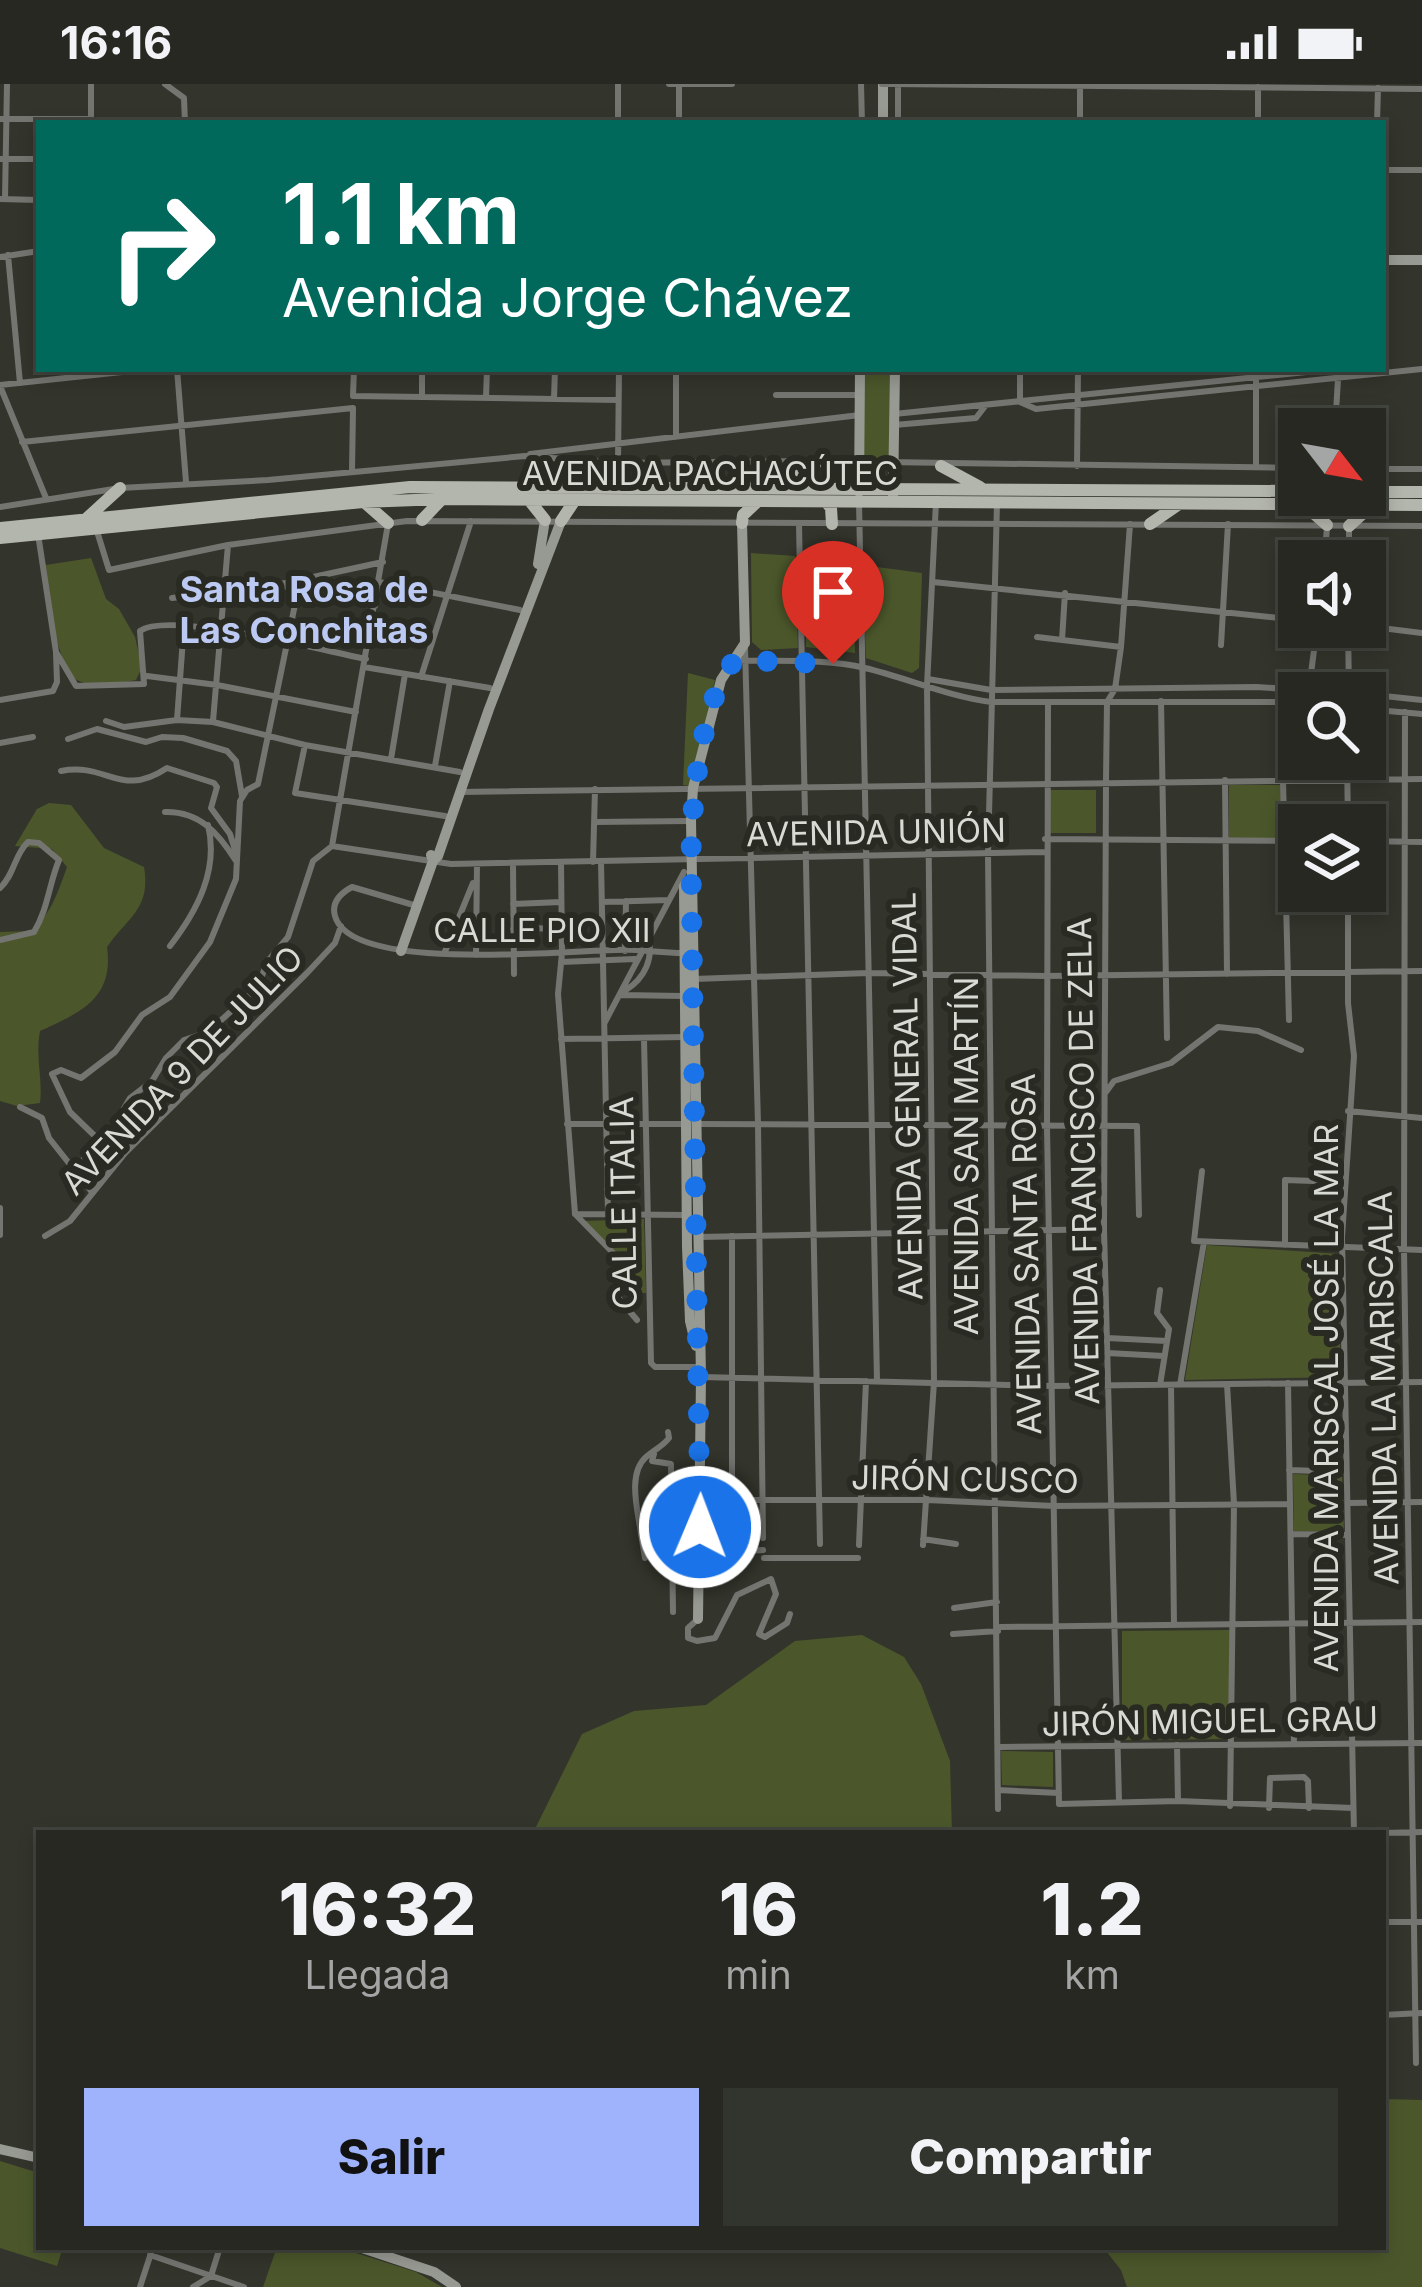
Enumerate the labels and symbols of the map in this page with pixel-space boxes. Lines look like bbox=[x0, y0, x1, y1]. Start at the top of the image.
north arrow bbox=[1278, 408, 1386, 516]
street label: AVENIDA PACHACÚTEC bbox=[522, 453, 898, 493]
pin bbox=[782, 541, 884, 664]
district label: Santa Rosa de Las Conchitas bbox=[180, 567, 428, 652]
street label: AVENIDA UNIÓN bbox=[746, 810, 1006, 854]
street label: AVENIDA GENERAL VIDAL bbox=[883, 891, 931, 1301]
street label: CALLE PIO XII bbox=[433, 910, 651, 950]
street label: AVENIDA FRANCISCO DE ZELA bbox=[1059, 917, 1107, 1405]
street label: AVENIDA 9 DE JULIO bbox=[53, 937, 311, 1203]
street label: AVENIDA SAN MARTÍN bbox=[946, 977, 986, 1335]
street label: AVENIDA SANTA ROSA bbox=[1003, 1073, 1049, 1435]
street label: CALLE ITALIA bbox=[601, 1096, 645, 1310]
street label: AVENIDA MARISCAL JOSÉ LA MAR bbox=[1306, 1124, 1346, 1672]
street label: AVENIDA LA MARISCALA bbox=[1360, 1191, 1406, 1585]
street label: JIRÓN CUSCO bbox=[851, 1457, 1079, 1501]
position arrow bbox=[637, 1464, 763, 1590]
street label: JIRÓN MIGUEL GRAU bbox=[1041, 1698, 1379, 1744]

